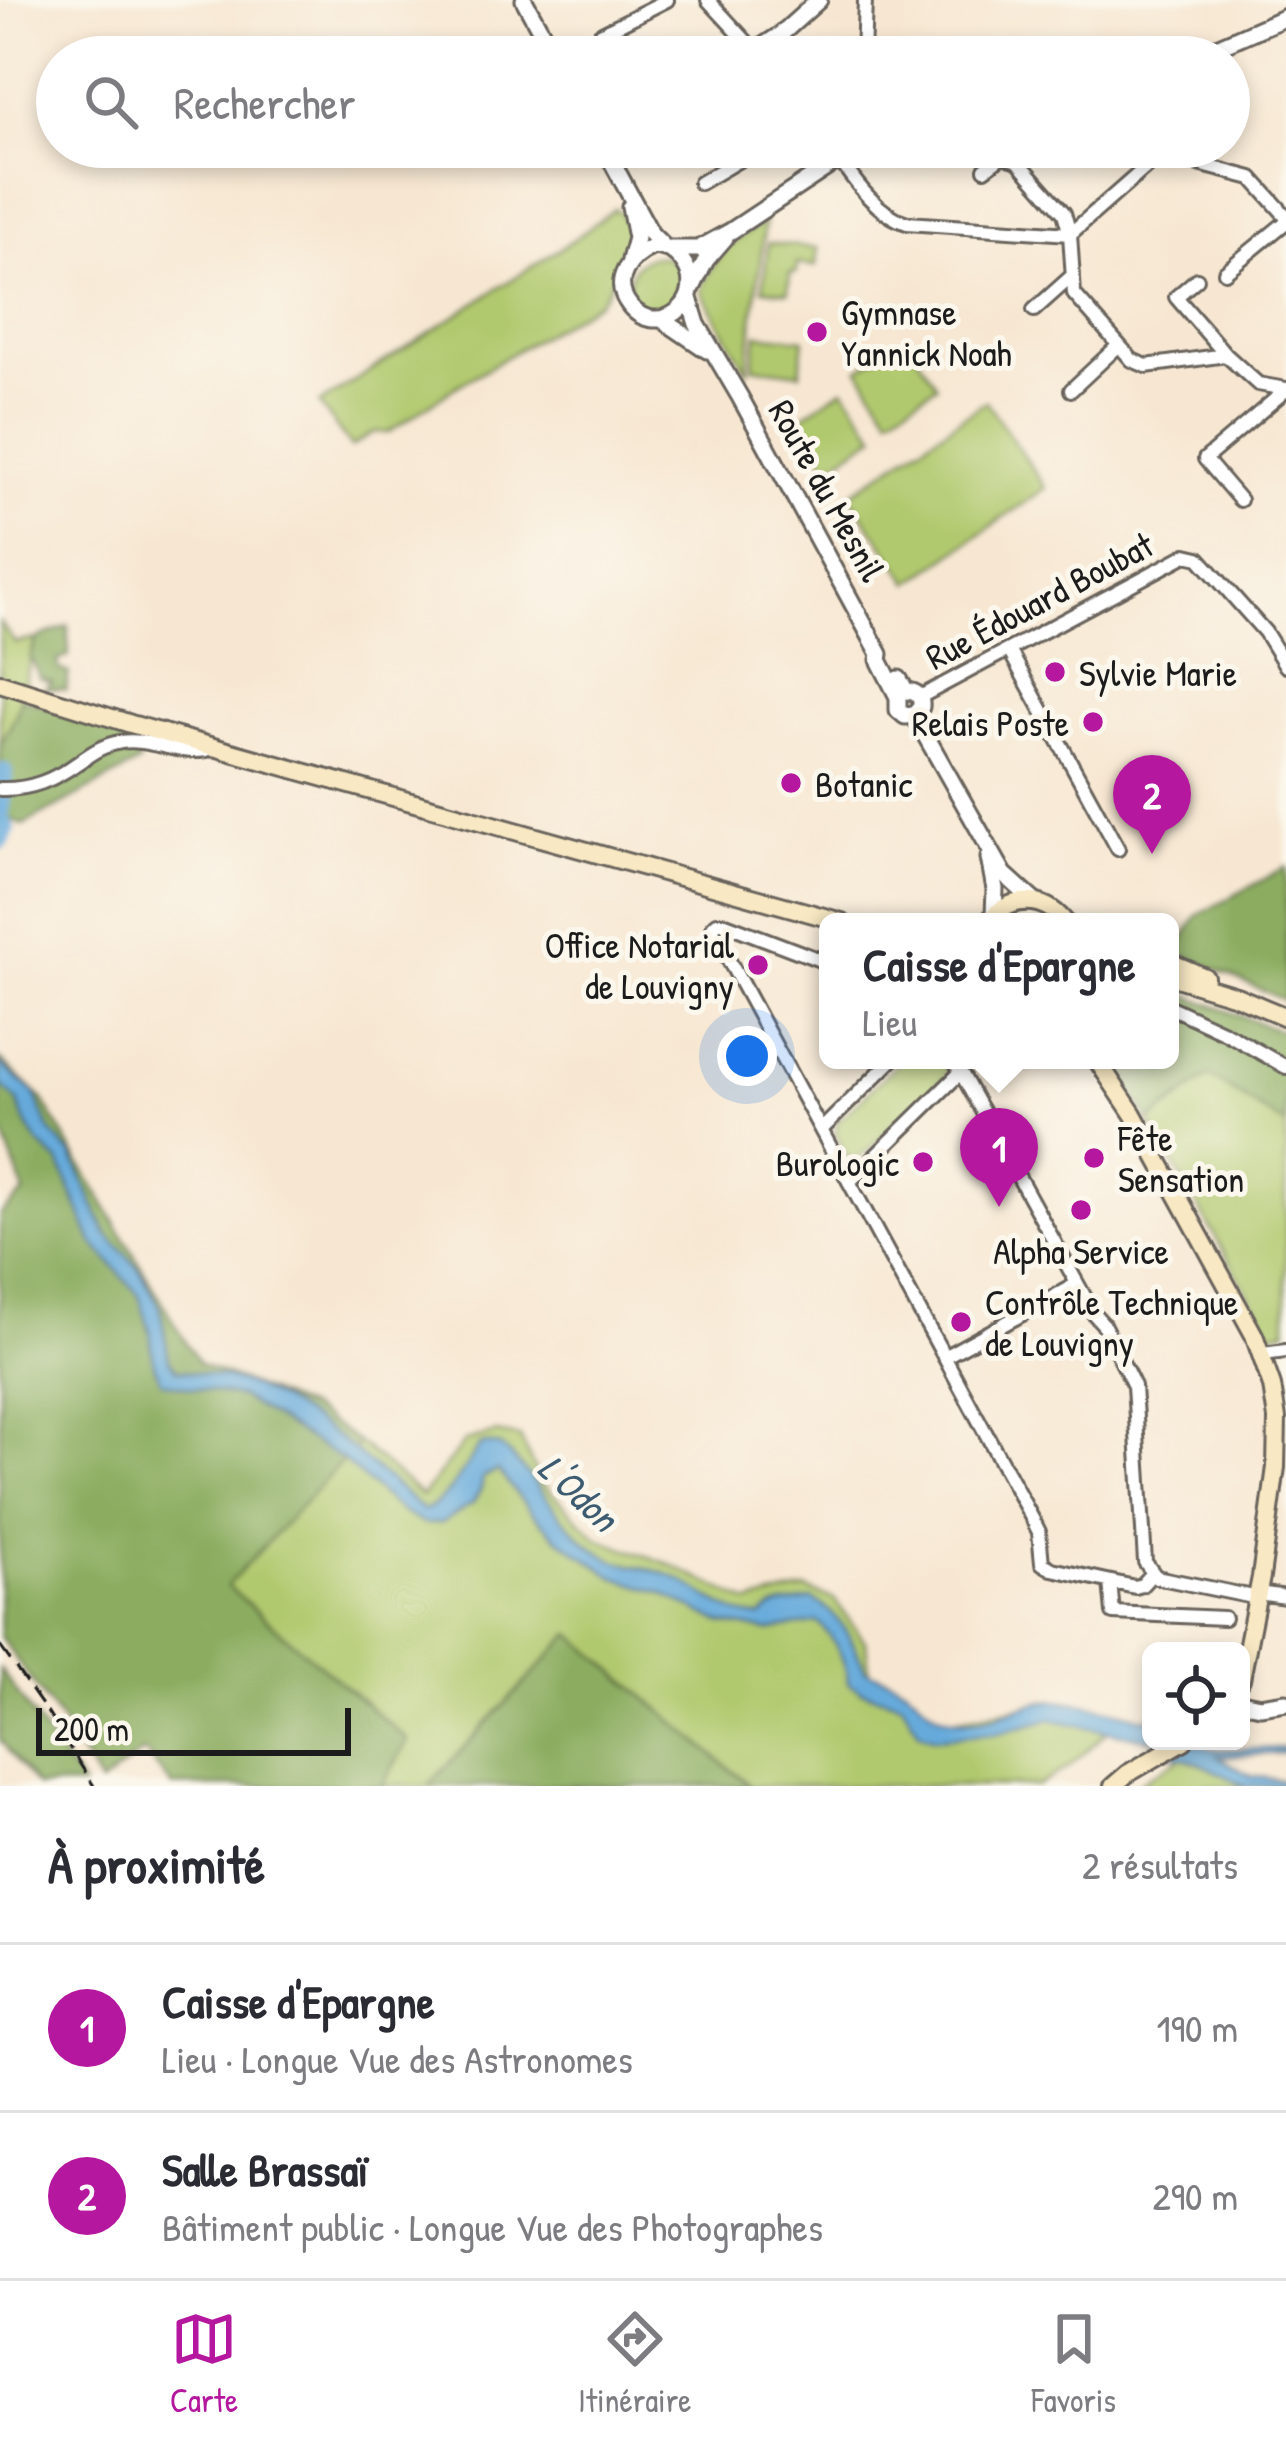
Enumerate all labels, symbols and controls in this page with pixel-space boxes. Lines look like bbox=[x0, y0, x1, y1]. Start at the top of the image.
search box bbox=[36, 36, 1250, 168]
icon: search bbox=[78, 69, 144, 135]
text: Rechercher bbox=[174, 72, 356, 133]
place label: Gymnase Yannick Noah bbox=[841, 287, 1012, 377]
marker: Gymnase Yannick Noah bbox=[804, 319, 830, 345]
street label: Route du Mesnil bbox=[758, 390, 898, 590]
street label: Rue Édouard Boubat bbox=[917, 519, 1162, 681]
place label: Sylvie Marie bbox=[1079, 648, 1237, 697]
marker: Sylvie Marie bbox=[1042, 659, 1068, 685]
place label: Relais Poste bbox=[912, 698, 1069, 747]
marker: Relais Poste bbox=[1080, 709, 1106, 735]
pin: 2 bbox=[1113, 755, 1191, 854]
place label: Botanic bbox=[815, 759, 913, 808]
marker: Botanic bbox=[778, 770, 804, 796]
popup bbox=[819, 913, 1179, 1069]
place label: Office Notarial de Louvigny bbox=[545, 920, 734, 1010]
text: Caisse d'Epargne bbox=[863, 934, 1135, 995]
marker: Office Notarial de Louvigny bbox=[745, 952, 771, 978]
text: Lieu bbox=[863, 995, 917, 1048]
your location bbox=[717, 1026, 777, 1086]
pin: 1 bbox=[960, 1108, 1038, 1207]
place label: Fête Sensation bbox=[1117, 1113, 1244, 1203]
place label: Burologic bbox=[776, 1138, 899, 1187]
marker: Fête Sensation bbox=[1081, 1145, 1107, 1171]
marker: Burologic bbox=[910, 1149, 936, 1175]
marker: Alpha Service bbox=[1068, 1197, 1094, 1223]
place label: Alpha Service bbox=[993, 1226, 1169, 1275]
place label: Contrôle Technique de Louvigny bbox=[985, 1277, 1238, 1367]
marker: Contrôle Technique de Louvigny bbox=[948, 1309, 974, 1335]
water label: L'Odon bbox=[528, 1442, 633, 1545]
map controls bbox=[1142, 1642, 1250, 1750]
button: locate bbox=[1142, 1642, 1250, 1750]
scale bar bbox=[36, 1702, 351, 1755]
text: 200 m bbox=[54, 1707, 129, 1751]
text: À proximité bbox=[48, 1830, 265, 1899]
text: 2 résultats bbox=[1082, 1838, 1238, 1891]
text: Caisse d'Epargne bbox=[162, 1971, 435, 2032]
text: 1 bbox=[80, 2001, 94, 2054]
text: 190 m bbox=[1157, 2001, 1238, 2054]
text: Lieu · Longue Vue des Astronomes bbox=[162, 2032, 633, 2085]
text: Salle Brassaï bbox=[162, 2139, 368, 2200]
text: 2 bbox=[78, 2169, 96, 2222]
text: 290 m bbox=[1152, 2169, 1238, 2222]
text: Bâtiment public · Longue Vue des Photographes bbox=[162, 2200, 823, 2253]
tab: Carte bbox=[170, 2306, 238, 2422]
tab: Itinéraire bbox=[578, 2306, 692, 2422]
tab: Favoris bbox=[1031, 2306, 1116, 2422]

